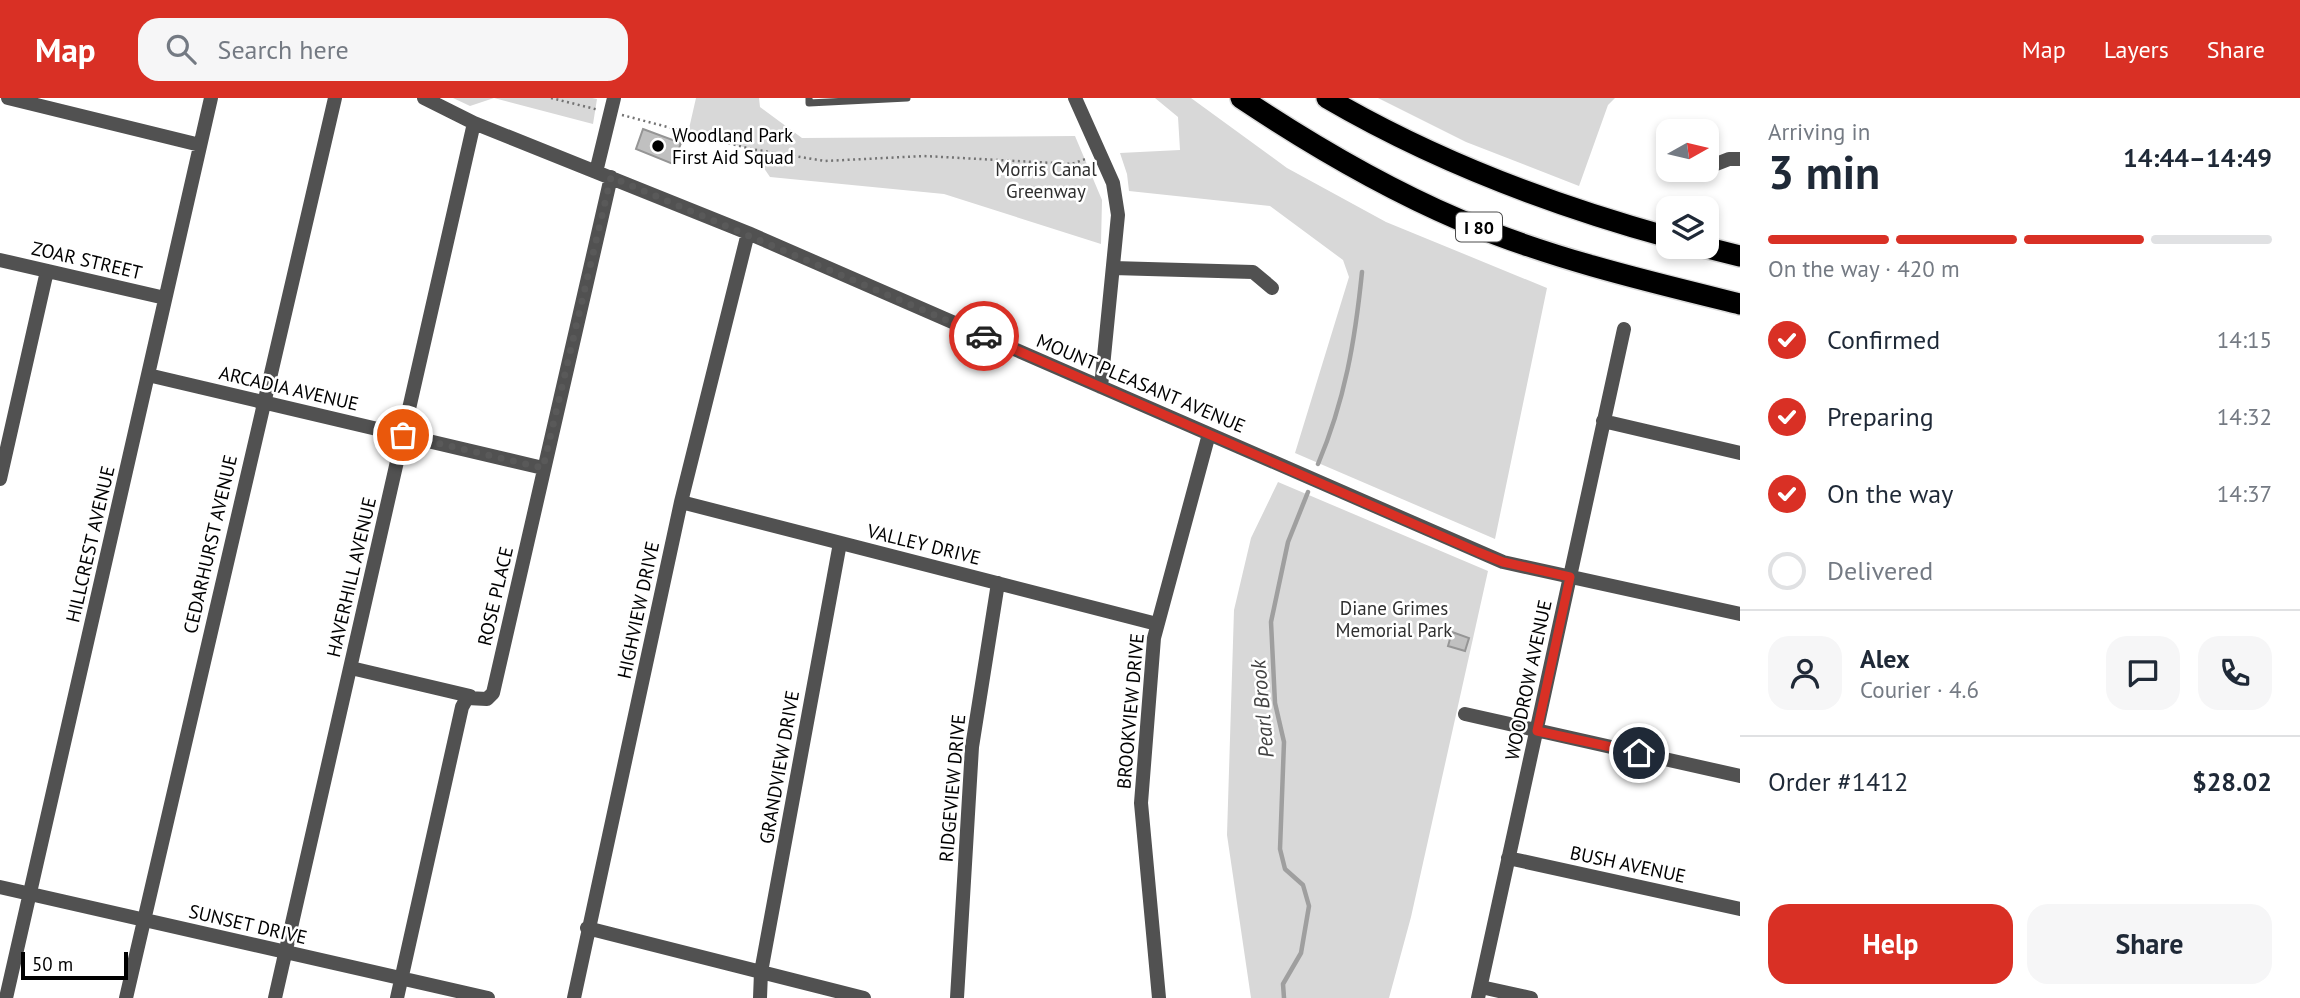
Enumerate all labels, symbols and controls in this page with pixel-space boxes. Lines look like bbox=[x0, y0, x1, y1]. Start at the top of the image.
search box bbox=[138, 18, 628, 81]
text: Map bbox=[35, 28, 96, 71]
icon: search bbox=[162, 30, 200, 68]
text: Search here bbox=[218, 33, 349, 66]
text: Map bbox=[2022, 34, 2066, 65]
text: Layers bbox=[2104, 34, 2169, 65]
text: Share bbox=[2207, 34, 2265, 65]
text: Arriving in bbox=[1768, 117, 1870, 146]
north arrow bbox=[1656, 119, 1718, 182]
map controls bbox=[1656, 119, 1719, 259]
place label: Woodland Park First Aid Squad bbox=[672, 123, 794, 169]
marker: Woodland Park First Aid Squad bbox=[650, 138, 666, 154]
text: 14:44–14:49 bbox=[2123, 141, 2272, 174]
text: 3 min bbox=[1768, 142, 1880, 202]
park label: Morris Canal Greenway bbox=[995, 157, 1097, 203]
button: layers bbox=[1656, 196, 1719, 259]
road number: I 80 bbox=[1456, 212, 1502, 242]
street label: ZOAR STREET bbox=[29, 236, 145, 284]
text: On the way · 420 m bbox=[1768, 254, 1960, 283]
courier bbox=[949, 301, 1019, 371]
icon: car bbox=[965, 317, 1003, 355]
icon: check bbox=[1768, 321, 1806, 359]
text: Confirmed bbox=[1827, 323, 1940, 356]
text: 14:15 bbox=[2217, 325, 2272, 354]
street label: MOUNT PLEASANT AVENUE bbox=[1033, 328, 1249, 438]
street label: ARCADIA AVENUE bbox=[217, 360, 361, 416]
icon: check bbox=[1768, 398, 1806, 436]
text: Preparing bbox=[1827, 400, 1934, 433]
text: 14:32 bbox=[2217, 402, 2272, 431]
pin bbox=[373, 405, 433, 465]
icon: bag bbox=[384, 416, 422, 454]
street label: CEDARHURST AVENUE bbox=[178, 452, 242, 636]
street label: HILLCREST AVENUE bbox=[60, 463, 120, 625]
icon: check bbox=[1768, 475, 1806, 513]
text: On the way bbox=[1827, 477, 1953, 510]
text: 14:37 bbox=[2217, 479, 2272, 508]
street label: HAVERHILL AVENUE bbox=[321, 495, 381, 659]
street label: VALLEY DRIVE bbox=[864, 518, 983, 570]
street label: HIGHVIEW DRIVE bbox=[612, 539, 664, 681]
street label: ROSE PLACE bbox=[472, 544, 518, 648]
text: Delivered bbox=[1827, 554, 1933, 587]
park label: Diane Grimes Memorial Park bbox=[1336, 596, 1452, 642]
street label: WOODROW AVENUE bbox=[1499, 598, 1557, 762]
street label: BROOKVIEW DRIVE bbox=[1111, 632, 1149, 790]
button: person bbox=[1768, 636, 1842, 710]
button: chat bbox=[2106, 636, 2180, 710]
button: phone bbox=[2198, 636, 2272, 710]
text: Alex bbox=[1860, 642, 1910, 675]
water label: Pearl Brook bbox=[1244, 657, 1280, 759]
text: Courier · 4.6 bbox=[1860, 675, 1979, 704]
street label: GRANDVIEW DRIVE bbox=[754, 688, 804, 846]
street label: RIDGEVIEW DRIVE bbox=[934, 713, 970, 863]
pin bbox=[1609, 723, 1669, 783]
icon: home bbox=[1620, 734, 1658, 772]
text: Order #1412 bbox=[1768, 765, 1908, 798]
text: $28.02 bbox=[2192, 765, 2272, 798]
street label: BUSH AVENUE bbox=[1568, 840, 1688, 888]
street label: SUNSET DRIVE bbox=[187, 899, 309, 949]
button: Help bbox=[1768, 904, 2013, 984]
button: Share bbox=[2027, 904, 2272, 984]
scale bar bbox=[21, 949, 128, 981]
text: 50 m bbox=[32, 952, 73, 976]

